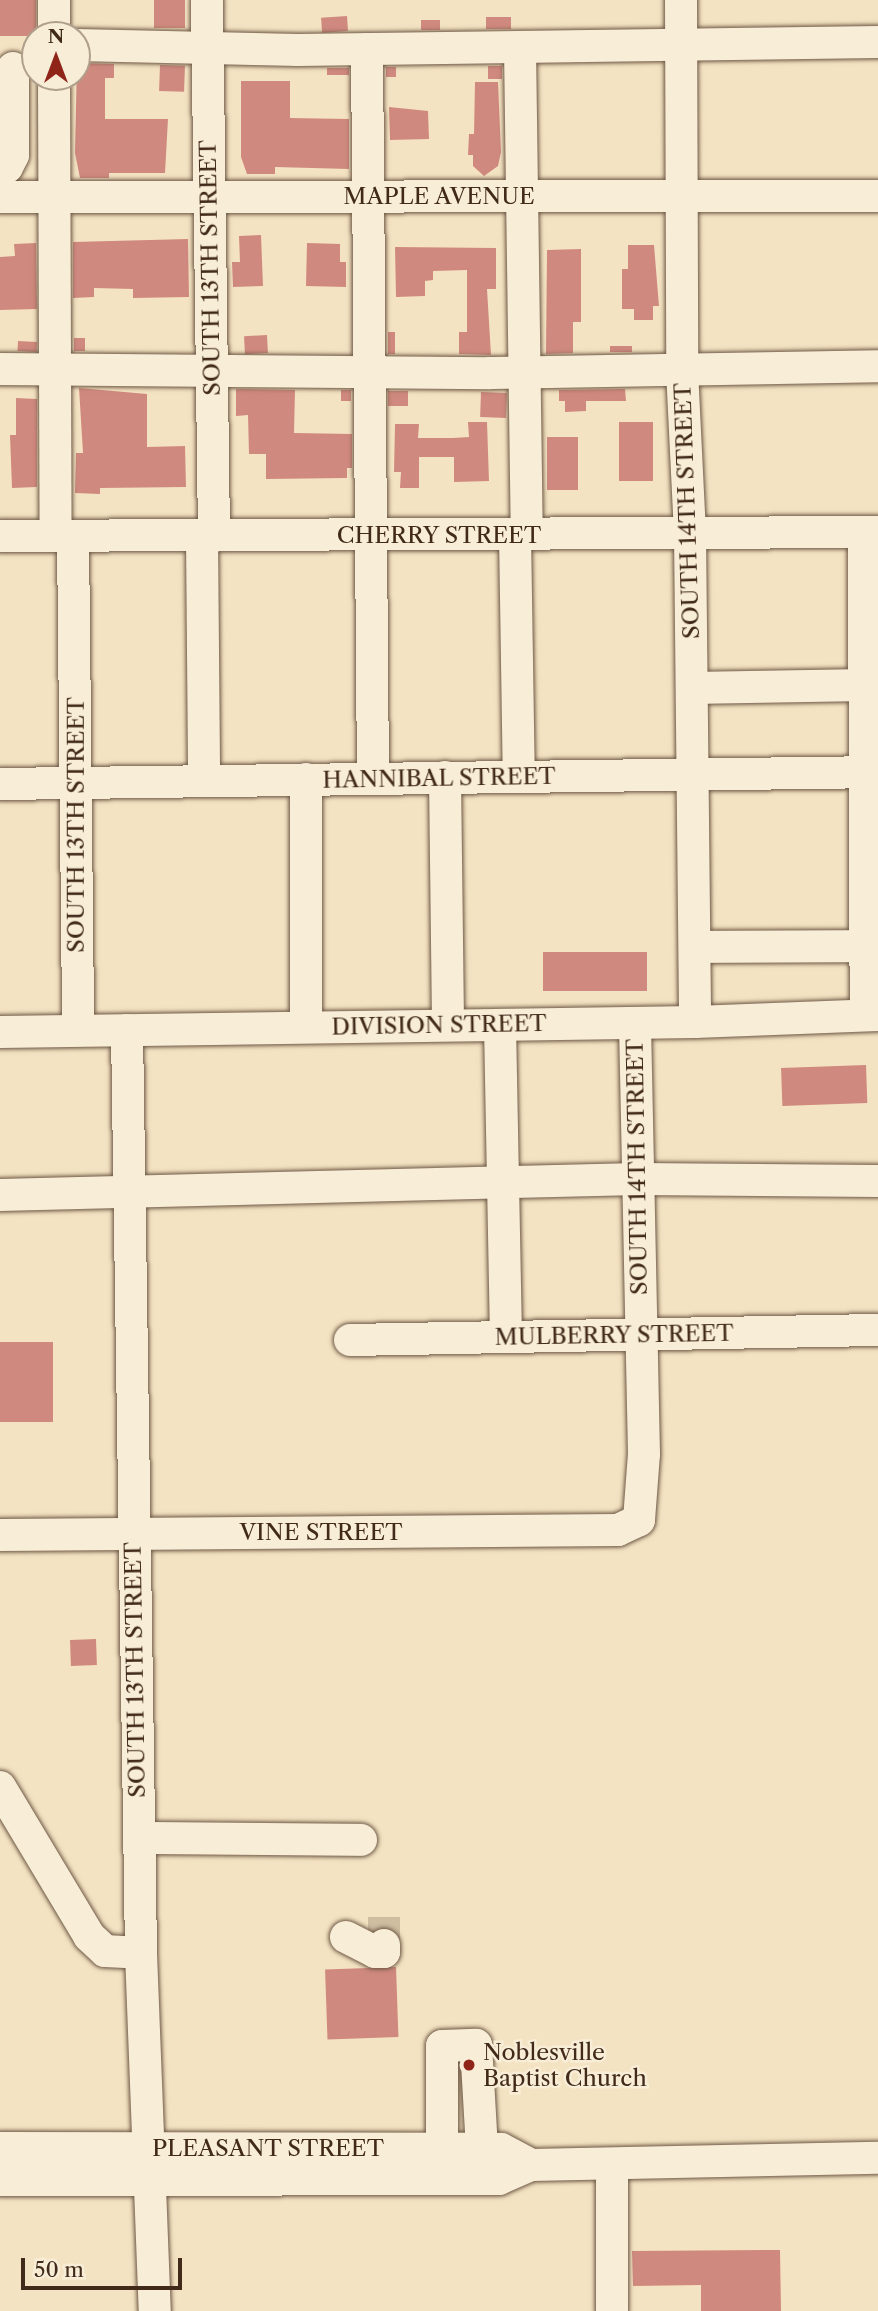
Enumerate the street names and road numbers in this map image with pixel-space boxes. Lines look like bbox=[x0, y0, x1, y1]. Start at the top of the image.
street label: SOUTH 13TH STREET bbox=[194, 140, 226, 396]
street label: MAPLE AVENUE bbox=[343, 182, 535, 210]
street label: SOUTH 14TH STREET bbox=[669, 382, 705, 640]
street label: CHERRY STREET bbox=[336, 521, 542, 549]
street label: SOUTH 13TH STREET bbox=[62, 697, 90, 953]
street label: HANNIBAL STREET bbox=[322, 762, 556, 794]
street label: DIVISION STREET bbox=[331, 1009, 547, 1041]
street label: SOUTH 14TH STREET bbox=[621, 1039, 653, 1295]
street label: MULBERRY STREET bbox=[494, 1319, 734, 1351]
street label: VINE STREET bbox=[240, 1518, 402, 1546]
street label: SOUTH 13TH STREET bbox=[119, 1542, 151, 1798]
street label: PLEASANT STREET bbox=[152, 2134, 384, 2162]

